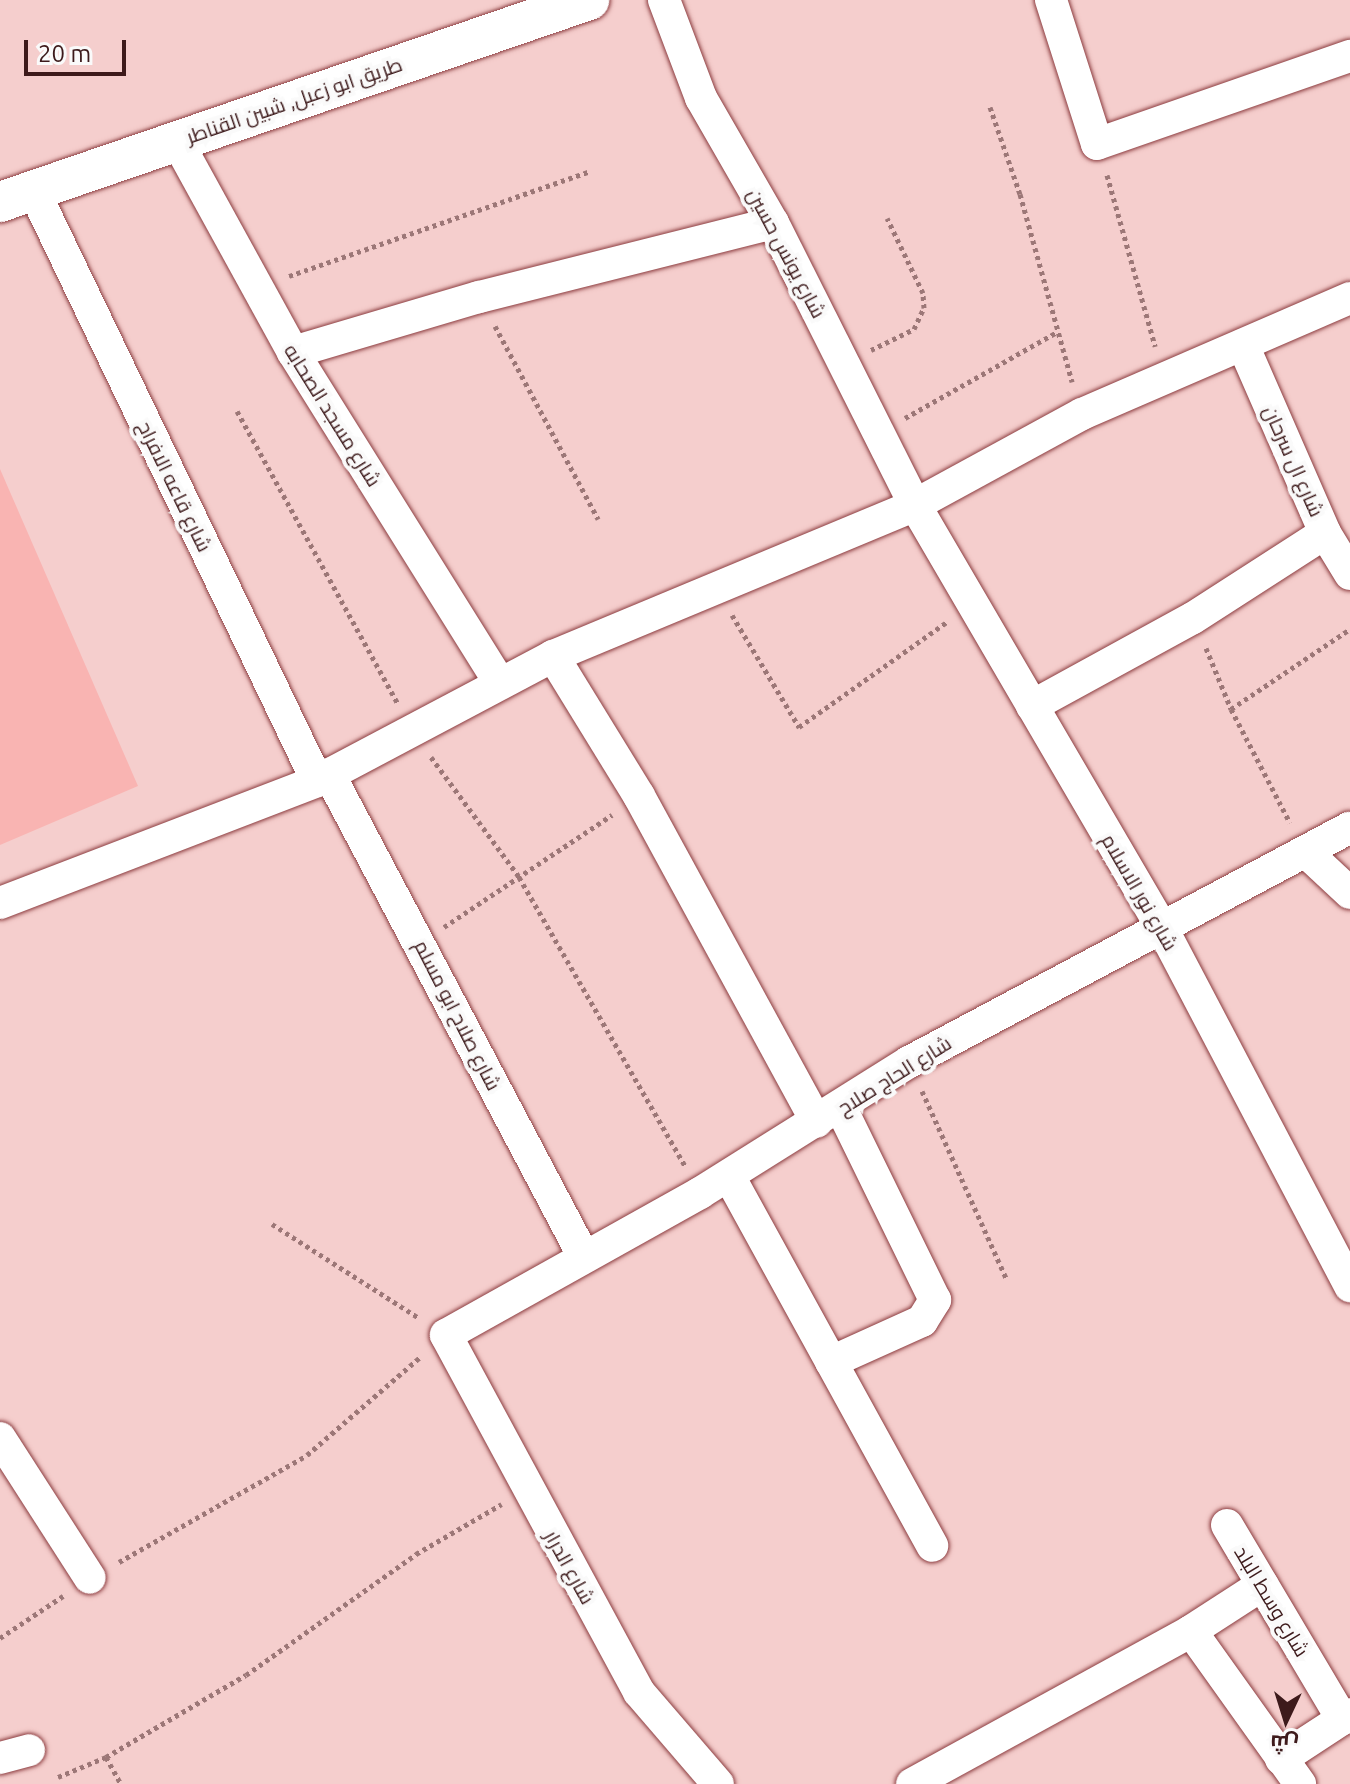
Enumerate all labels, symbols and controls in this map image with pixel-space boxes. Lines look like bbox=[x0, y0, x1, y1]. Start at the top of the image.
scale bar bbox=[28, 24, 130, 74]
text: 20 m bbox=[38, 40, 91, 67]
street label: طريق ابو زعبل, شبين القناطر bbox=[183, 52, 405, 148]
street label: شارع يونس حسين bbox=[743, 184, 831, 322]
street label: شارع مسجد الصحابه bbox=[280, 339, 386, 491]
street label: شارع ال سرحان bbox=[1259, 402, 1329, 520]
street label: شارع قاعه الافراح bbox=[133, 417, 217, 555]
street label: شارع نور الاسلام bbox=[1097, 829, 1183, 955]
street label: شارع صلاح ابو مسلم bbox=[410, 936, 506, 1094]
street label: شارع الحاج صلاح bbox=[833, 1030, 955, 1120]
street label: شارع الدرار bbox=[540, 1526, 600, 1608]
street label: شارع وسط البلد bbox=[1230, 1541, 1314, 1661]
north arrow bbox=[1246, 1680, 1326, 1760]
text: ش bbox=[1269, 1731, 1299, 1758]

